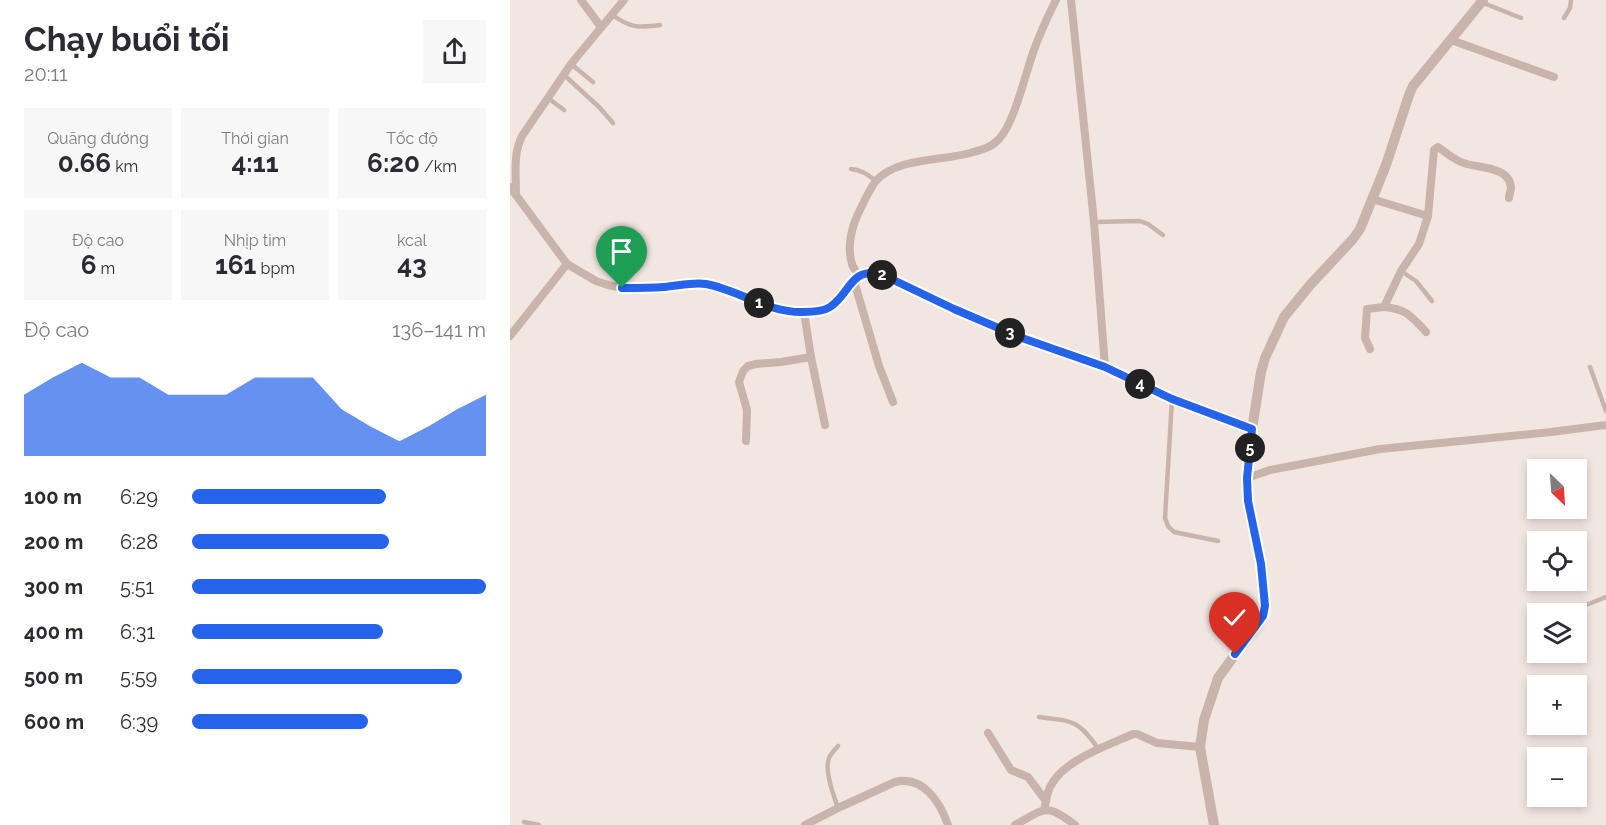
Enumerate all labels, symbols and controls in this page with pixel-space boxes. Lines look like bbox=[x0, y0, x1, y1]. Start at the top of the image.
text: Chạy buổi tối bbox=[24, 20, 230, 59]
button: share bbox=[423, 20, 486, 83]
text: 20:11 bbox=[24, 62, 68, 86]
text: Quãng đường bbox=[47, 129, 149, 148]
text: Thời gian bbox=[221, 129, 289, 148]
text: Tốc độ bbox=[386, 129, 438, 148]
text: 0.66 bbox=[58, 148, 111, 178]
text: 4:11 bbox=[232, 148, 278, 178]
text: 6:20 bbox=[367, 148, 420, 178]
text: km bbox=[111, 157, 138, 176]
text: /km bbox=[420, 157, 457, 176]
pin bbox=[596, 226, 647, 288]
text: Độ cao bbox=[72, 231, 124, 250]
text: Nhịp tim bbox=[224, 231, 286, 250]
text: kcal bbox=[397, 231, 427, 250]
icon: arrive bbox=[605, 235, 638, 268]
text: 6 bbox=[81, 250, 97, 280]
text: 161 bbox=[215, 250, 256, 280]
text: 43 bbox=[397, 250, 427, 280]
text: m bbox=[97, 259, 115, 278]
text: bpm bbox=[256, 259, 295, 278]
pin: 2 bbox=[867, 260, 897, 290]
text: 2 bbox=[877, 265, 887, 284]
pin: 1 bbox=[744, 288, 774, 318]
text: 1 bbox=[755, 293, 763, 312]
text: Độ cao bbox=[24, 318, 89, 342]
text: 136–141 m bbox=[392, 318, 486, 342]
pin: 3 bbox=[995, 318, 1025, 348]
text: 3 bbox=[1006, 323, 1014, 342]
pin: 4 bbox=[1125, 369, 1155, 399]
text: 4 bbox=[1135, 374, 1145, 393]
pin: 5 bbox=[1235, 433, 1265, 463]
text: 5 bbox=[1246, 438, 1254, 457]
north arrow bbox=[1527, 459, 1587, 519]
map controls bbox=[1527, 459, 1587, 807]
text: 100 m bbox=[24, 485, 82, 509]
text: 6:29 bbox=[120, 485, 158, 509]
text: 200 m bbox=[24, 530, 83, 554]
text: 6:28 bbox=[120, 530, 158, 554]
button: locate bbox=[1527, 531, 1587, 591]
text: 300 m bbox=[24, 575, 83, 599]
text: 5:51 bbox=[120, 575, 154, 599]
pin bbox=[1209, 592, 1260, 654]
icon: check bbox=[1218, 601, 1251, 634]
button: layers bbox=[1527, 603, 1587, 663]
text: 400 m bbox=[24, 620, 83, 644]
text: 6:31 bbox=[120, 620, 155, 644]
text: 500 m bbox=[24, 665, 83, 689]
text: 5:59 bbox=[120, 665, 157, 689]
button: + bbox=[1527, 675, 1587, 735]
text: 600 m bbox=[24, 710, 84, 734]
text: 6:39 bbox=[120, 710, 158, 734]
button: − bbox=[1527, 747, 1587, 807]

